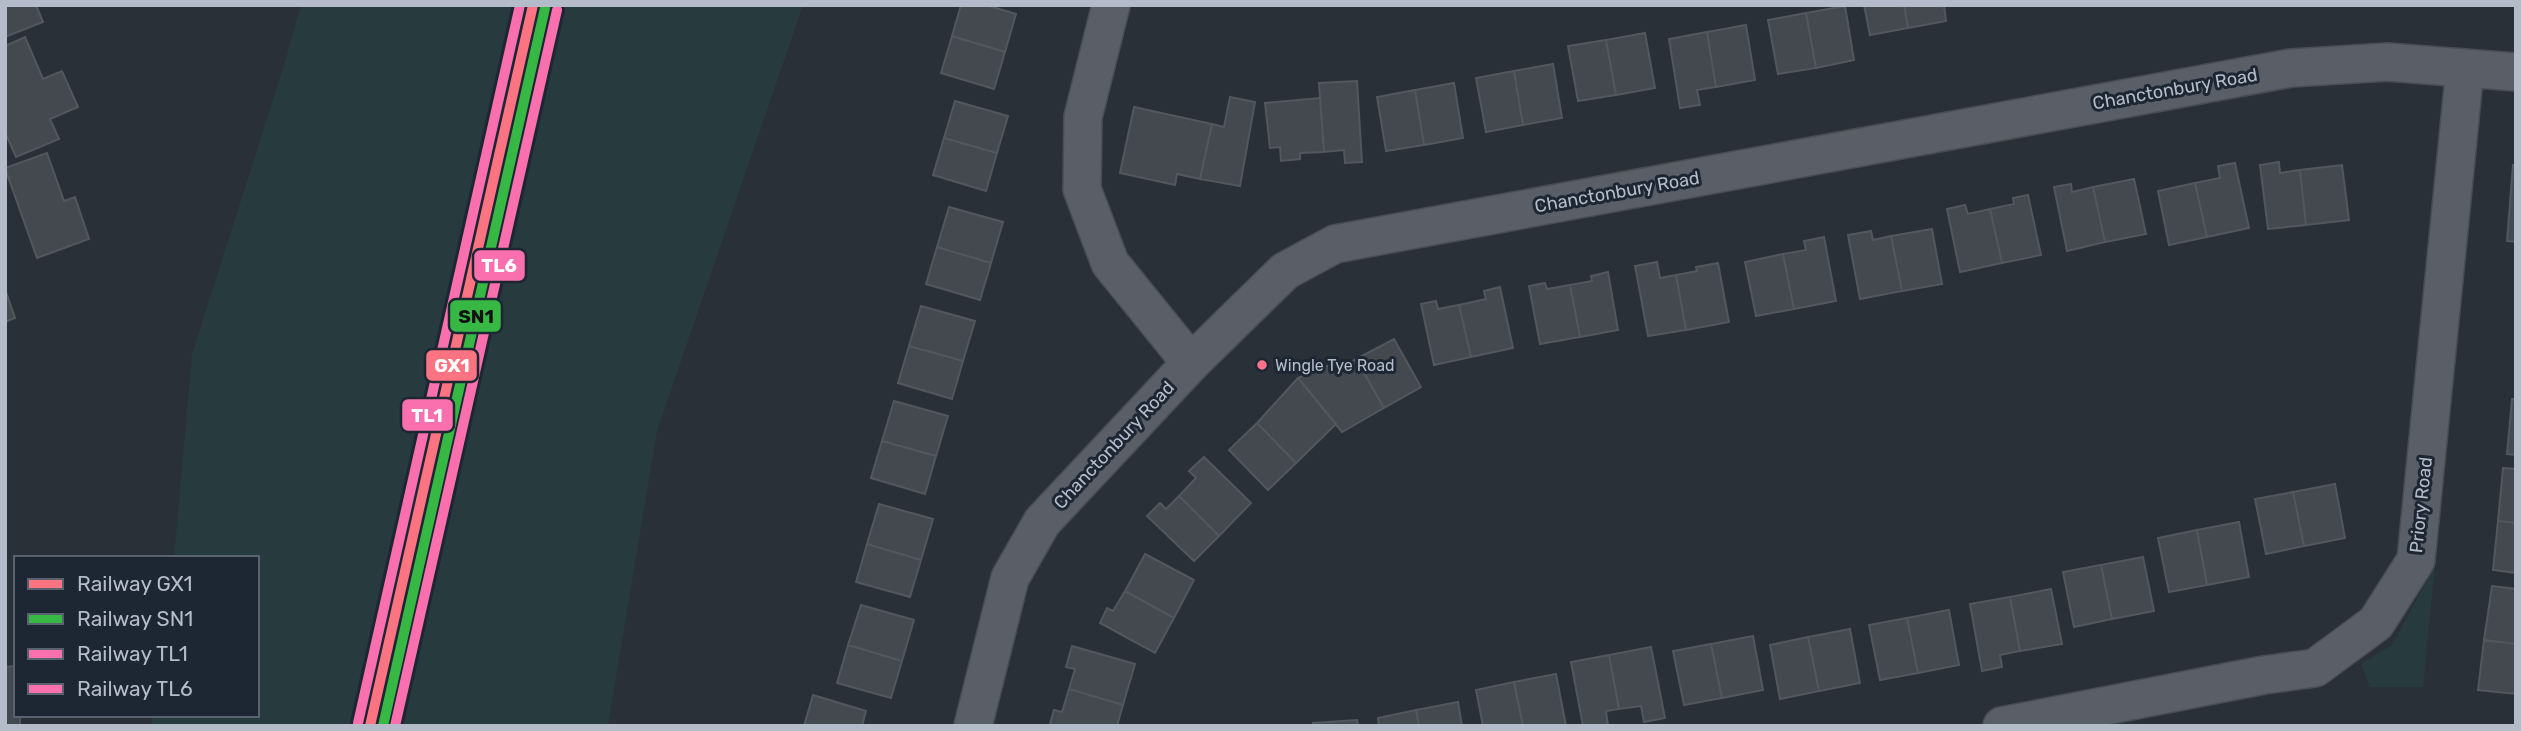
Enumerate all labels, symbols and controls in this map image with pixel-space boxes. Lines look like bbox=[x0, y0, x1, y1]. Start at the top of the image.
street label: Chanctonbury Road bbox=[2091, 64, 2259, 114]
street label: Chanctonbury Road bbox=[1533, 167, 1701, 217]
line badge: TL6 bbox=[473, 249, 526, 282]
text: TL6 bbox=[481, 254, 517, 277]
line badge: SN1 bbox=[449, 299, 502, 333]
text: SN1 bbox=[458, 305, 494, 328]
line badge: GX1 bbox=[425, 349, 478, 382]
text: GX1 bbox=[434, 354, 470, 377]
place label: Wingle Tye Road bbox=[1275, 356, 1395, 375]
marker: Wingle Tye Road bbox=[1255, 358, 1269, 372]
street label: Chanctonbury Road bbox=[1049, 376, 1179, 514]
line badge: TL1 bbox=[401, 398, 454, 432]
text: TL1 bbox=[411, 404, 443, 427]
street label: Priory Road bbox=[2405, 456, 2437, 554]
legend bbox=[14, 556, 259, 717]
text: Railway GX1 bbox=[77, 571, 192, 596]
text: Railway SN1 bbox=[77, 606, 193, 631]
text: Railway TL1 bbox=[77, 641, 188, 666]
text: Railway TL6 bbox=[77, 676, 193, 701]

